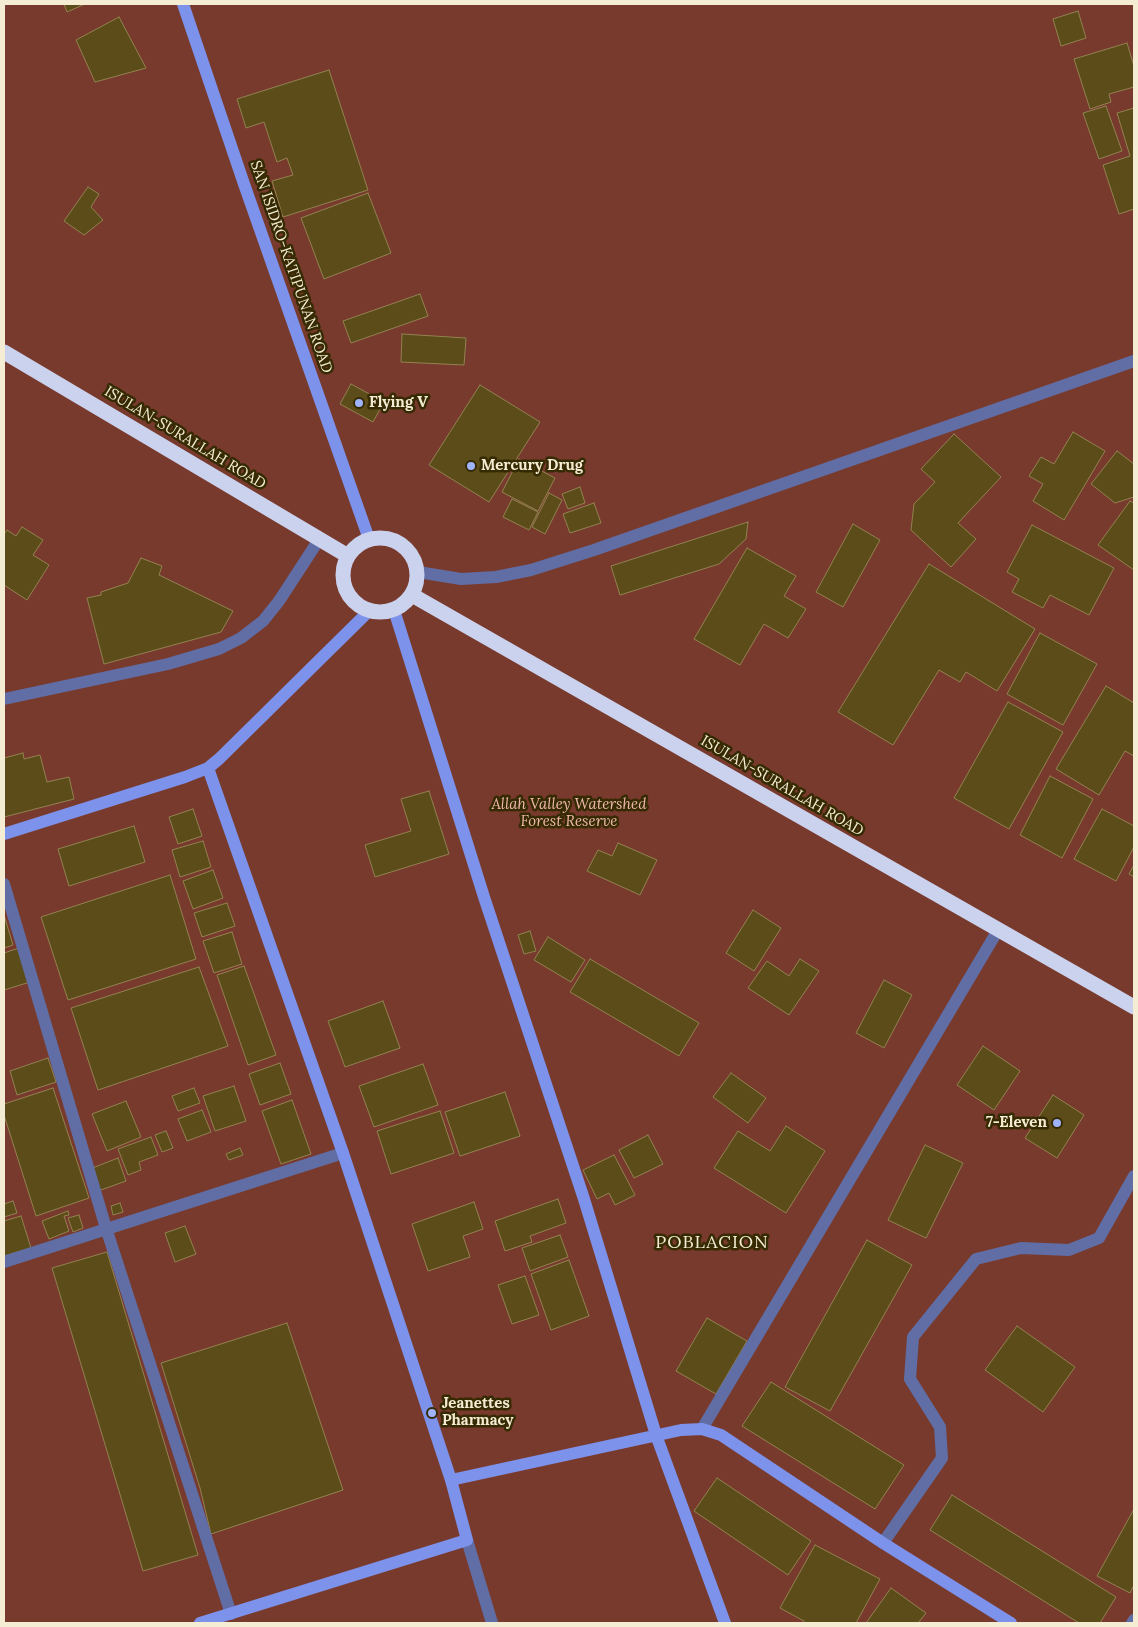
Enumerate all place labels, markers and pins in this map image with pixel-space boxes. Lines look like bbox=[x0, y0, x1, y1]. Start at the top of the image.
place label: Flying V bbox=[369, 394, 428, 412]
marker: Flying V bbox=[353, 397, 365, 409]
place label: Mercury Drug bbox=[481, 457, 583, 475]
marker: Mercury Drug bbox=[465, 460, 477, 472]
place label: 7-Eleven bbox=[986, 1114, 1047, 1132]
marker: 7-Eleven bbox=[1051, 1117, 1063, 1129]
place label: Jeanettes Pharmacy bbox=[442, 1395, 514, 1430]
marker: Jeanettes Pharmacy bbox=[426, 1407, 438, 1419]

